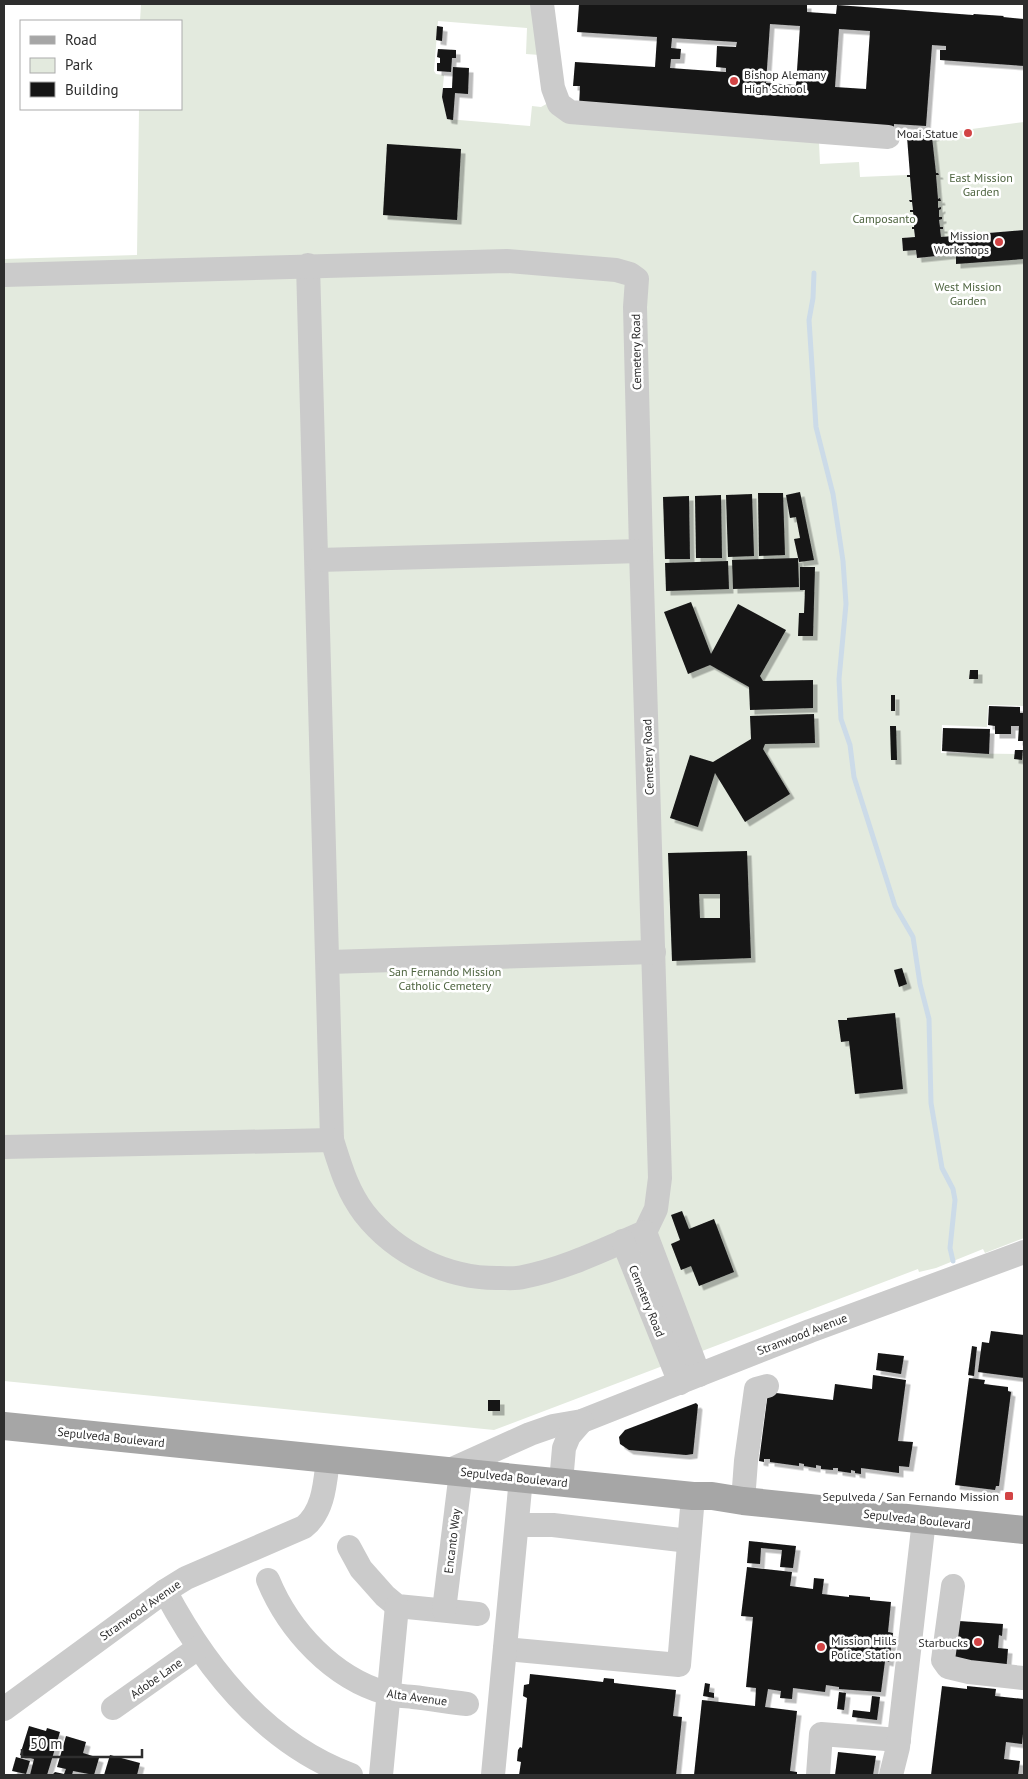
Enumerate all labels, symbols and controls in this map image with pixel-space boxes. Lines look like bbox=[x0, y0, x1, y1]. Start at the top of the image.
legend bbox=[20, 20, 182, 110]
text: Road bbox=[65, 30, 97, 49]
text: Park bbox=[65, 55, 93, 74]
place label: Bishop Alemany High School bbox=[744, 67, 826, 96]
marker: Bishop Alemany High School bbox=[728, 75, 740, 87]
text: Building bbox=[65, 80, 119, 99]
place label: Moai Statue bbox=[897, 126, 958, 141]
marker: Moai Statue bbox=[962, 127, 974, 139]
park label: East Mission Garden bbox=[949, 170, 1013, 199]
park label: Camposanto bbox=[852, 211, 916, 226]
place label: Mission Workshops bbox=[934, 228, 989, 257]
marker: Mission Workshops bbox=[993, 236, 1005, 248]
park label: West Mission Garden bbox=[935, 279, 1001, 308]
street label: Cemetery Road bbox=[628, 314, 644, 390]
street label: Cemetery Road bbox=[639, 719, 657, 795]
park label: San Fernando Mission Catholic Cemetery bbox=[389, 964, 501, 993]
street label: Cemetery Road bbox=[626, 1263, 668, 1339]
street label: Stranwood Avenue bbox=[755, 1310, 849, 1358]
street label: Sepulveda Boulevard bbox=[57, 1424, 165, 1450]
street label: Sepulveda Boulevard bbox=[460, 1464, 568, 1490]
place label: Sepulveda / San Fernando Mission bbox=[823, 1489, 999, 1504]
marker: Sepulveda / San Fernando Mission bbox=[1003, 1490, 1015, 1502]
street label: Sepulveda Boulevard bbox=[863, 1506, 971, 1532]
street label: Encanto Way bbox=[441, 1507, 463, 1574]
street label: Stranwood Avenue bbox=[97, 1577, 183, 1643]
place label: Mission Hills Police Station bbox=[831, 1633, 902, 1662]
place label: Starbucks bbox=[918, 1635, 968, 1650]
marker: Starbucks bbox=[972, 1636, 984, 1648]
marker: Mission Hills Police Station bbox=[815, 1641, 827, 1653]
street label: Adobe Lane bbox=[127, 1655, 185, 1701]
street label: Alta Avenue bbox=[386, 1685, 448, 1709]
scale bar bbox=[22, 1726, 142, 1758]
text: 50 m bbox=[30, 1734, 63, 1753]

